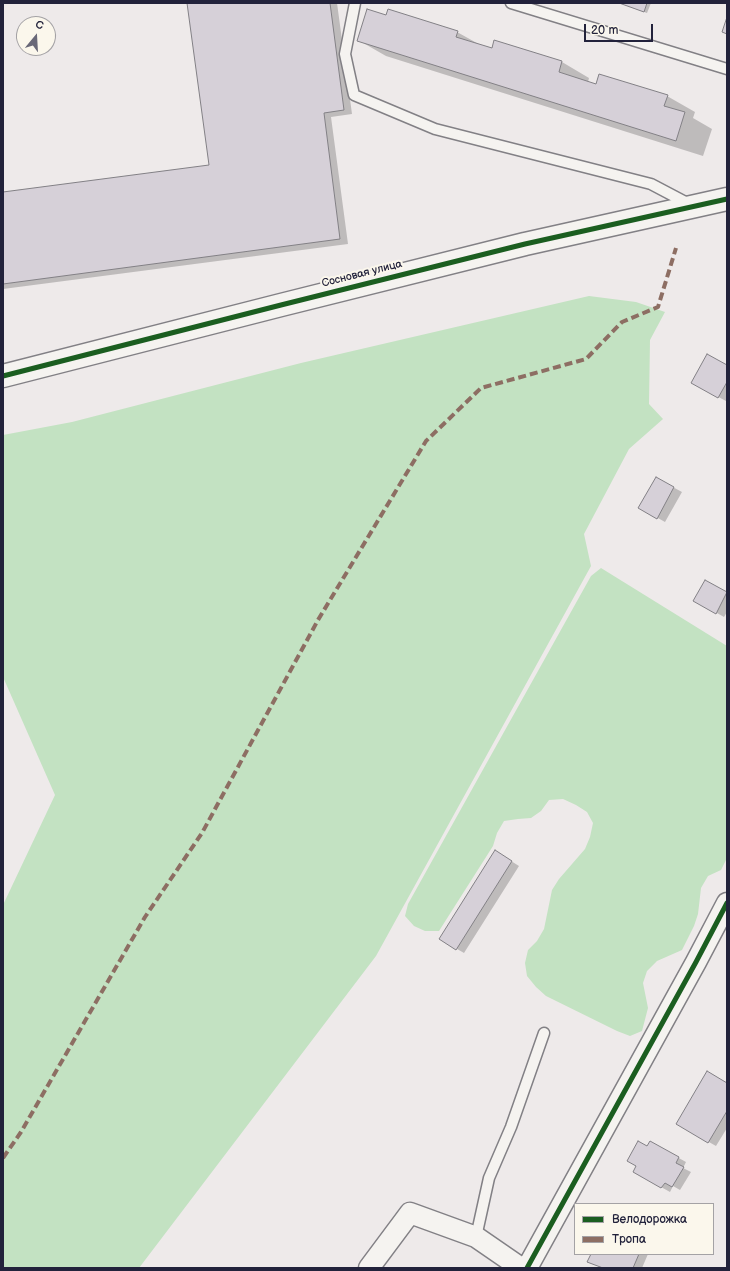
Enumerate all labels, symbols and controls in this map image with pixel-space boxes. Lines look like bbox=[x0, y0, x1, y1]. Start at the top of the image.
north arrow bbox=[16, 16, 56, 56]
scale bar bbox=[586, 16, 655, 42]
text: С bbox=[34, 18, 45, 32]
text: 20 m bbox=[591, 23, 618, 38]
street label: Сосновая улица bbox=[320, 258, 404, 290]
legend bbox=[574, 1203, 714, 1255]
text: Велодорожка bbox=[612, 1212, 687, 1227]
text: Тропа bbox=[612, 1232, 646, 1247]

